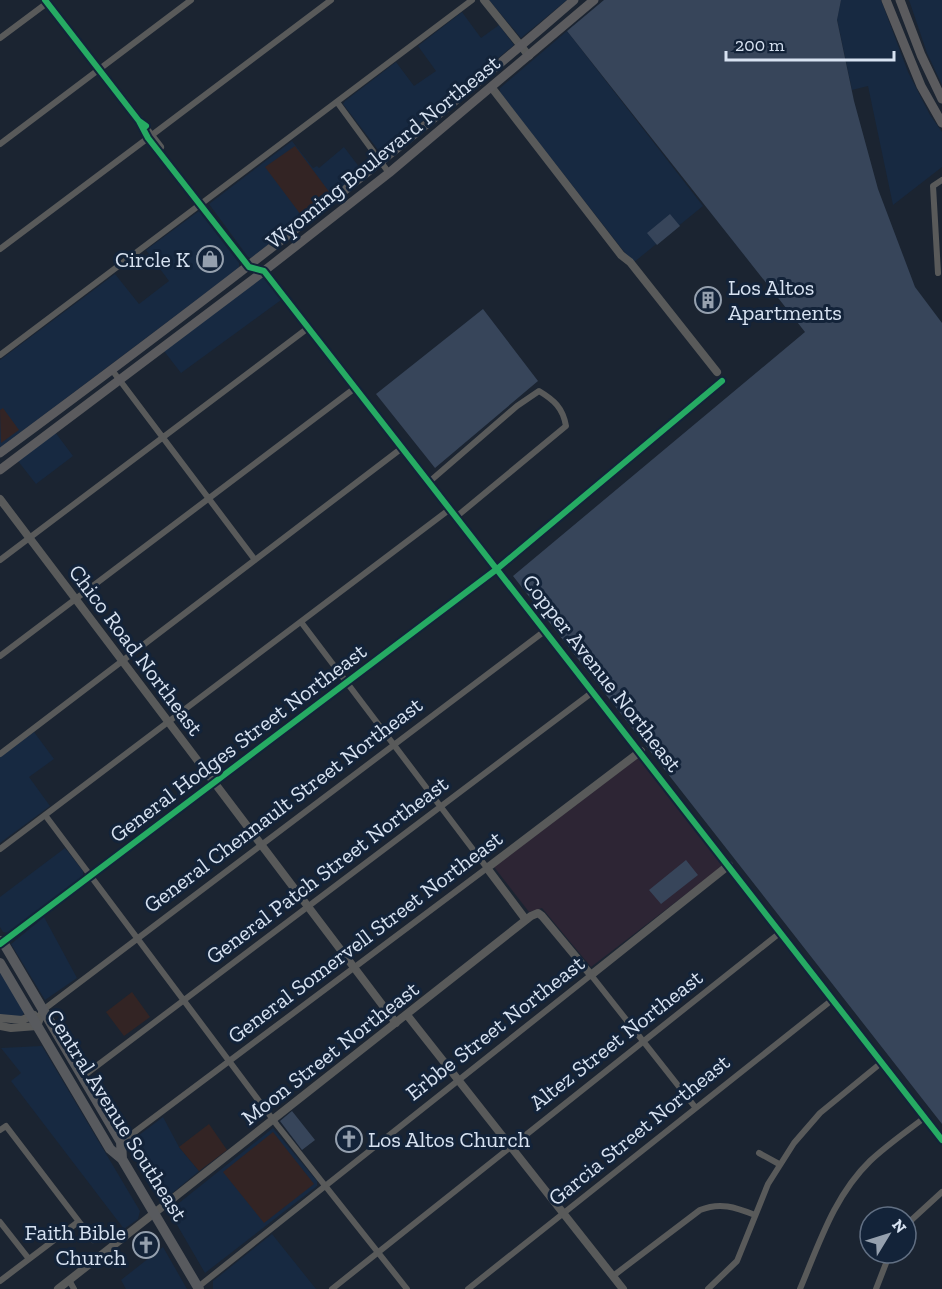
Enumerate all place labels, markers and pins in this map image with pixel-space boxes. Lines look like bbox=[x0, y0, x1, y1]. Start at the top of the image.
shop icon: Circle K bbox=[195, 244, 225, 274]
place label: Circle K bbox=[115, 246, 190, 273]
place label: Los Altos Apartments bbox=[728, 274, 842, 326]
building icon: Los Altos Apartments bbox=[693, 285, 723, 315]
church icon: Los Altos Church bbox=[334, 1124, 364, 1154]
place label: Los Altos Church bbox=[368, 1126, 531, 1153]
place label: Faith Bible Church bbox=[25, 1219, 127, 1271]
church icon: Faith Bible Church bbox=[131, 1230, 161, 1260]

